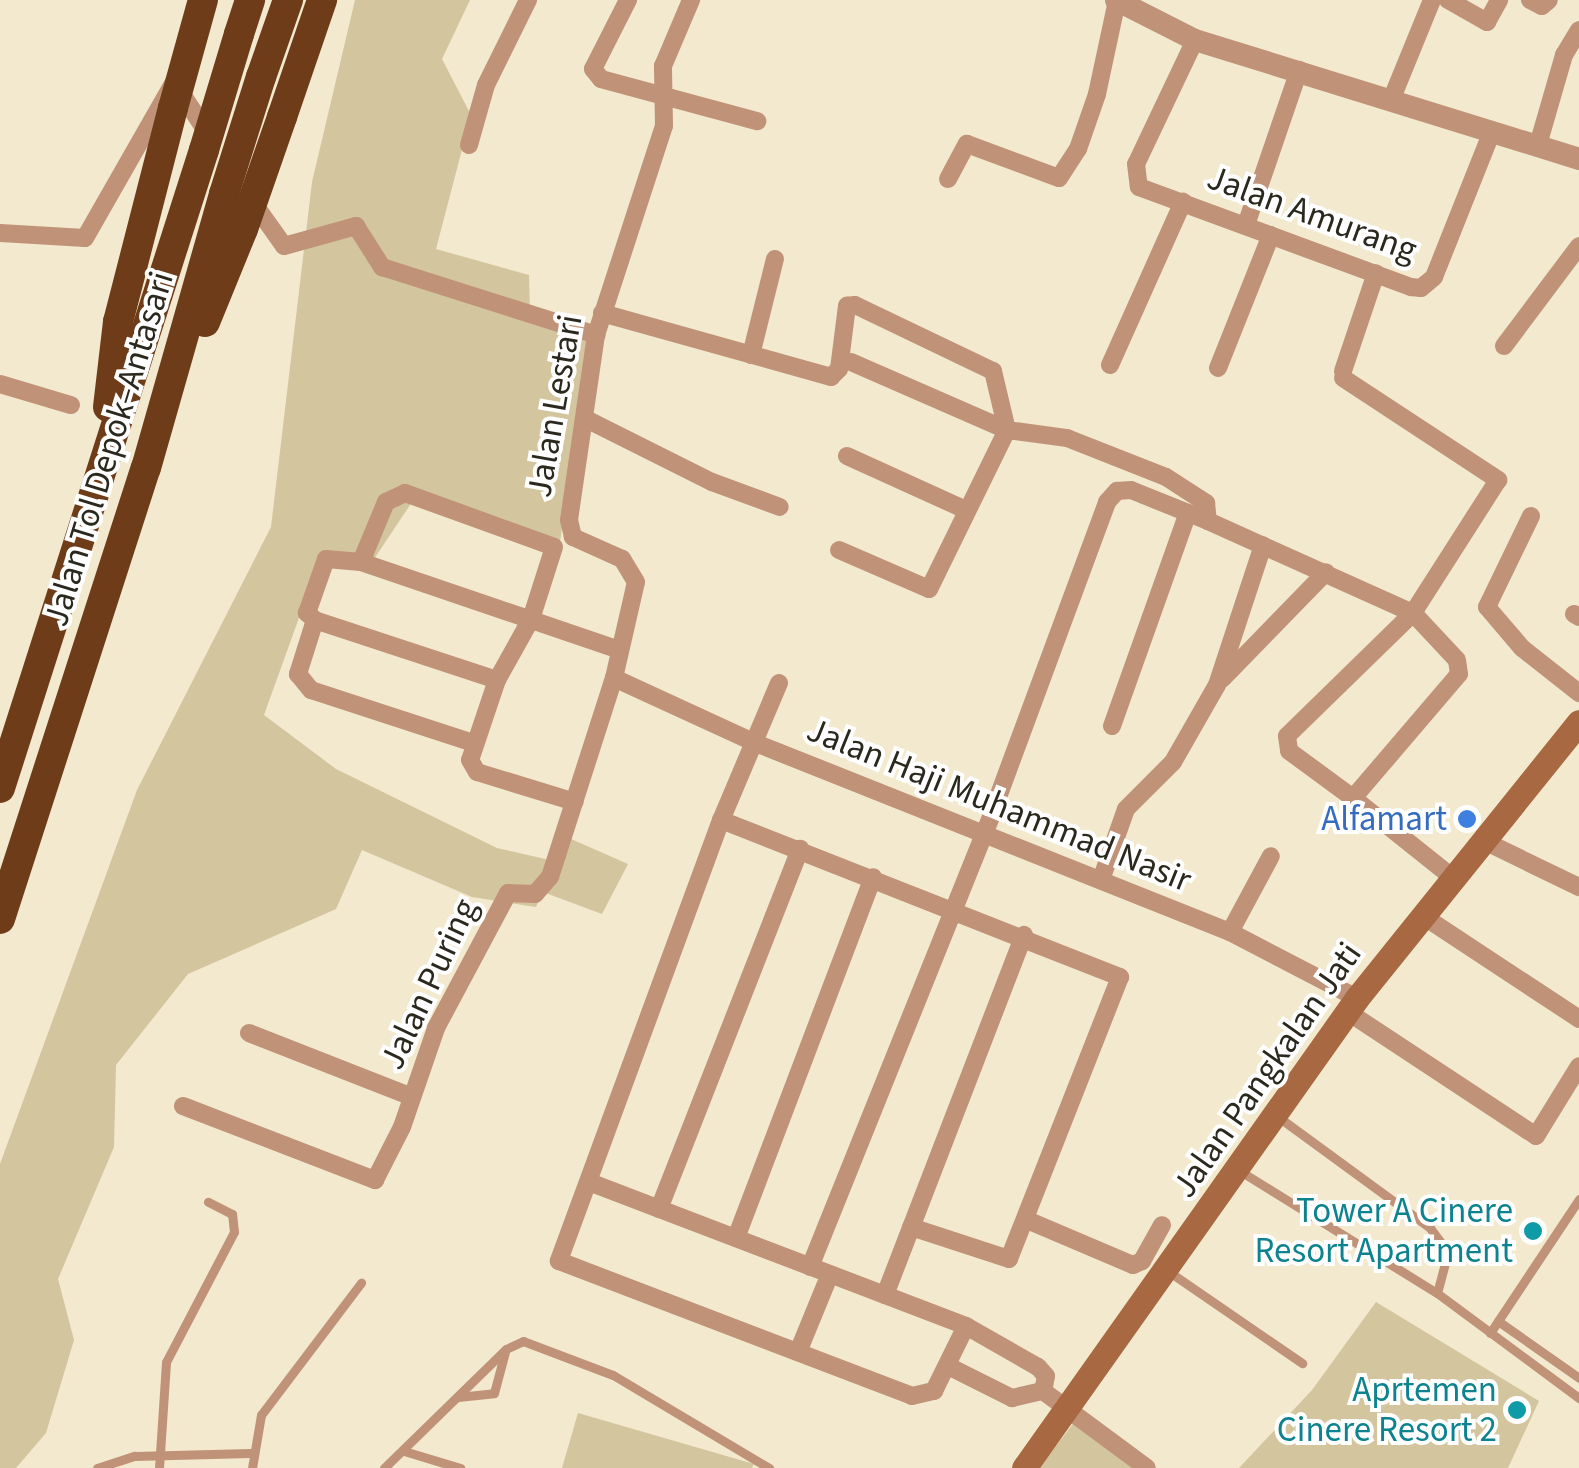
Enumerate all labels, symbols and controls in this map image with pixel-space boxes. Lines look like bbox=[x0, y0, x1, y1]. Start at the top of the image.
street label: Jalan Amurang bbox=[1201, 157, 1423, 271]
street label: Jalan Tol Depok–Antasari bbox=[35, 267, 183, 631]
street label: Jalan Lestari bbox=[518, 311, 592, 501]
street label: Jalan Haji Muhammad Nasir bbox=[801, 709, 1197, 901]
place label: Alfamart bbox=[1321, 798, 1447, 840]
marker: Alfamart bbox=[1456, 808, 1478, 830]
street label: Jalan Puring bbox=[371, 892, 487, 1076]
street label: Jalan Pangkalan Jati bbox=[1163, 934, 1371, 1206]
place label: Tower A Cinere Resort Apartment bbox=[1255, 1190, 1513, 1272]
marker: Tower A Cinere Resort Apartment bbox=[1522, 1220, 1544, 1242]
place label: Aprtemen Cinere Resort 2 bbox=[1277, 1369, 1497, 1451]
marker: Aprtemen Cinere Resort 2 bbox=[1506, 1399, 1528, 1421]

